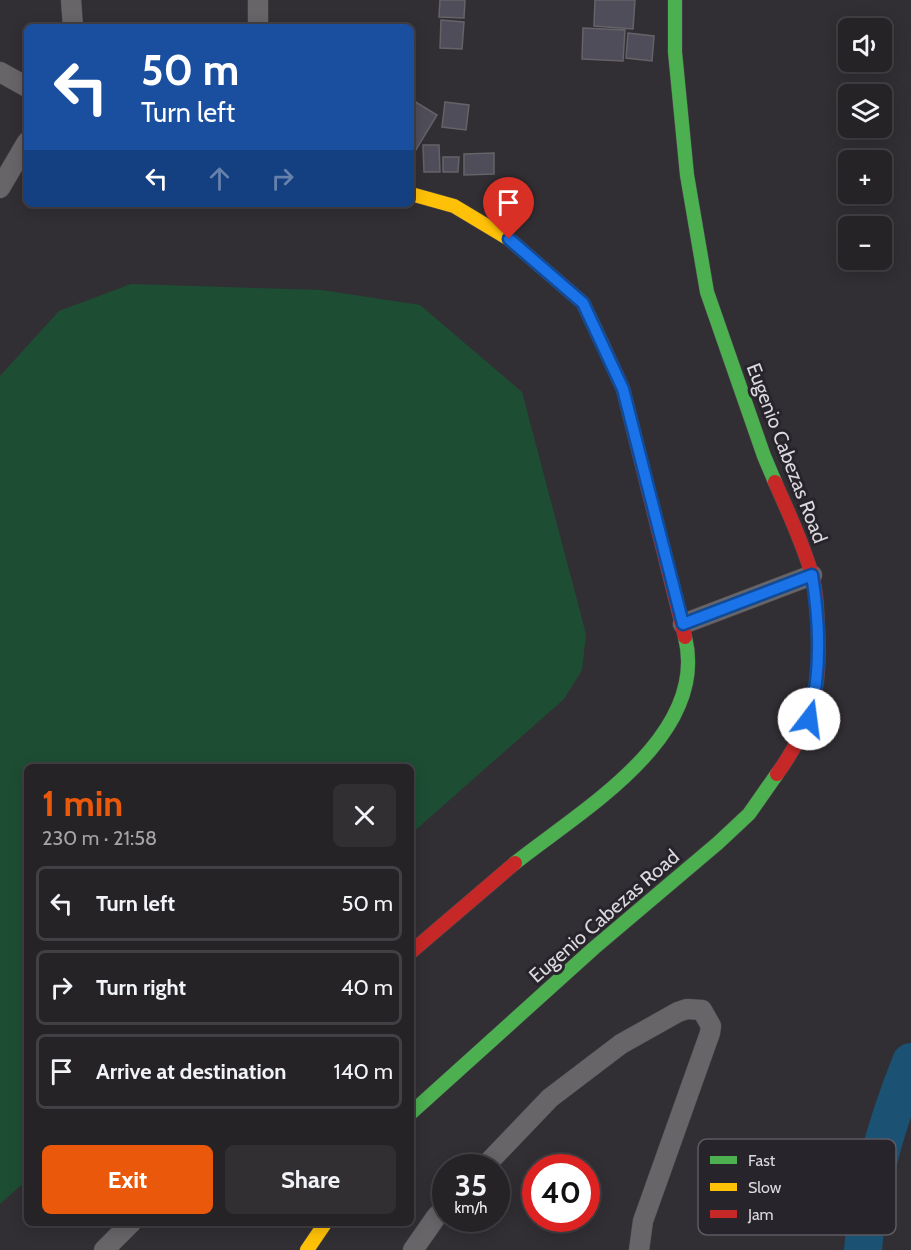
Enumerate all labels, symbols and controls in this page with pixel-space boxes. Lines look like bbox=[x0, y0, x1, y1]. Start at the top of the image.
map controls bbox=[838, 18, 892, 270]
button: sound bbox=[838, 18, 892, 72]
text: 50 m bbox=[141, 44, 239, 96]
icon: left bbox=[42, 48, 120, 126]
button: layers bbox=[838, 84, 892, 138]
text: Turn left bbox=[141, 96, 235, 129]
button: + bbox=[838, 150, 892, 204]
icon: left bbox=[140, 162, 173, 195]
icon: ahead bbox=[203, 162, 236, 195]
icon: right bbox=[266, 162, 299, 195]
pin bbox=[483, 177, 534, 239]
icon: arrive bbox=[492, 186, 525, 219]
button: − bbox=[838, 216, 892, 270]
street label: Eugenio Cabezas Road bbox=[742, 360, 832, 546]
position arrow bbox=[777, 687, 841, 751]
text: 1 min bbox=[42, 781, 123, 825]
button: close bbox=[333, 784, 396, 847]
text: 230 m · 21:58 bbox=[42, 826, 157, 850]
street label: Eugenio Cabezas Road bbox=[524, 844, 684, 988]
icon: left bbox=[45, 887, 78, 920]
text: Turn left bbox=[96, 890, 175, 917]
text: 50 m bbox=[341, 890, 393, 917]
icon: right bbox=[45, 971, 78, 1004]
text: Turn right bbox=[96, 974, 186, 1001]
text: 40 m bbox=[341, 974, 393, 1001]
icon: arrive bbox=[45, 1055, 78, 1088]
text: Arrive at destination bbox=[96, 1058, 286, 1085]
text: 140 m bbox=[334, 1058, 393, 1085]
legend bbox=[698, 1139, 896, 1235]
button: Exit bbox=[42, 1145, 213, 1214]
button: Share bbox=[225, 1145, 396, 1214]
text: Fast bbox=[748, 1151, 776, 1170]
speed limit sign: 40 bbox=[522, 1154, 600, 1232]
text: 35 bbox=[455, 1167, 487, 1204]
text: Slow bbox=[748, 1178, 782, 1197]
text: km/h bbox=[455, 1199, 487, 1217]
text: Jam bbox=[747, 1205, 774, 1224]

